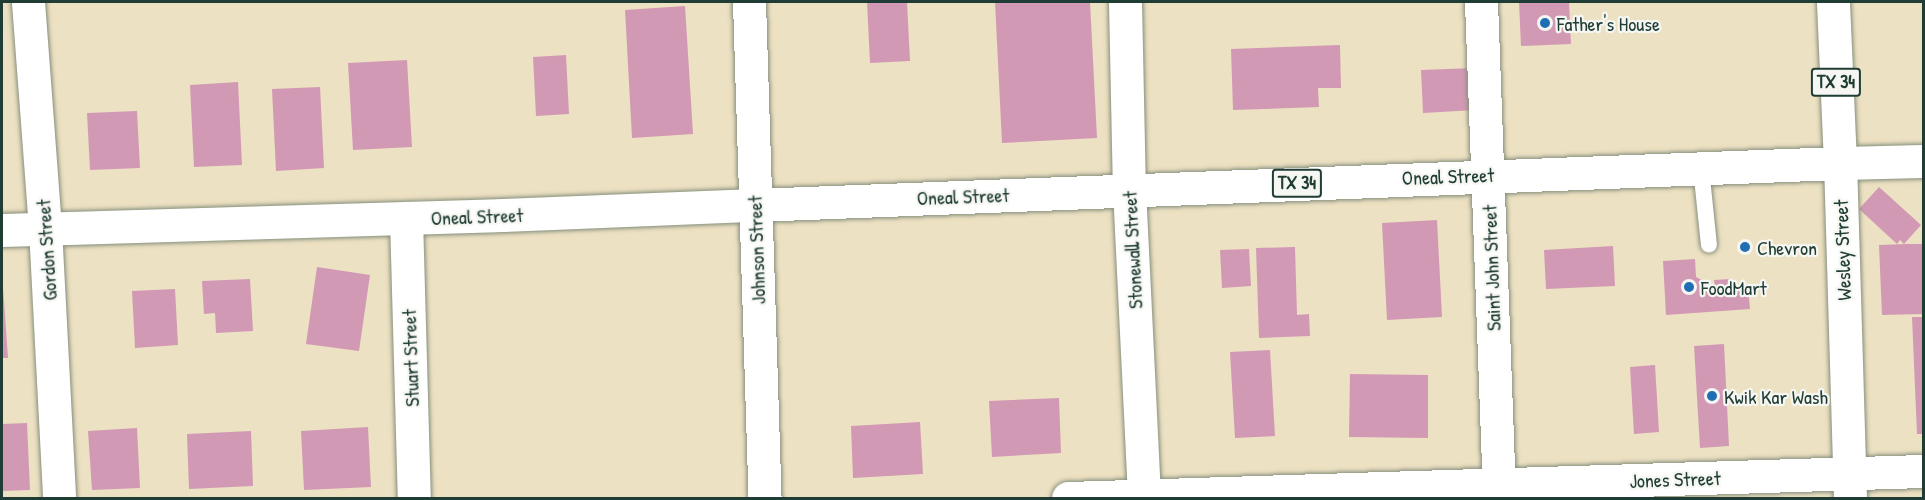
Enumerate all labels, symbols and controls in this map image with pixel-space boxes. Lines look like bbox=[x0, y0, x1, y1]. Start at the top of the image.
place label: Father's House bbox=[1557, 11, 1660, 35]
marker: Father's House bbox=[1538, 16, 1552, 30]
road number: TX 34 bbox=[1810, 67, 1862, 97]
street label: Oneal Street bbox=[1401, 162, 1495, 190]
road number: TX 34 bbox=[1272, 168, 1322, 198]
street label: Oneal Street bbox=[916, 182, 1010, 210]
street label: Stonewall Street bbox=[1117, 190, 1147, 310]
street label: Johnson Street bbox=[742, 195, 770, 305]
street label: Gordon Street bbox=[30, 199, 62, 301]
street label: Wesley Street bbox=[1828, 199, 1856, 301]
street label: Oneal Street bbox=[430, 202, 524, 230]
street label: Saint John Street bbox=[1477, 205, 1505, 331]
place label: Chevron bbox=[1757, 235, 1817, 259]
marker: Chevron bbox=[1738, 240, 1752, 254]
place label: FoodMart bbox=[1701, 275, 1767, 299]
marker: FoodMart bbox=[1682, 280, 1696, 294]
street label: Stuart Street bbox=[396, 309, 424, 407]
place label: Kwik Kar Wash bbox=[1724, 384, 1828, 408]
marker: Kwik Kar Wash bbox=[1705, 389, 1719, 403]
street label: Jones Street bbox=[1629, 465, 1721, 493]

